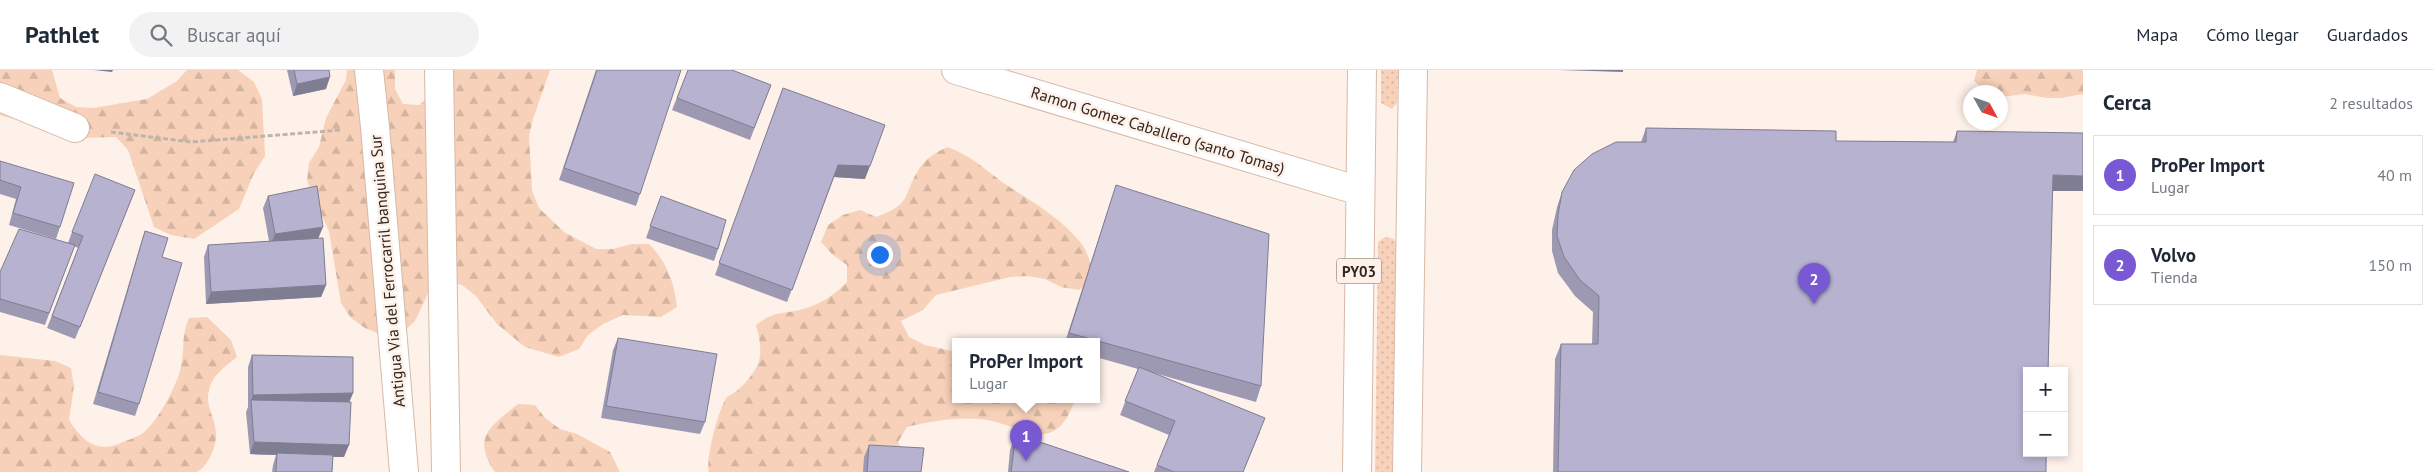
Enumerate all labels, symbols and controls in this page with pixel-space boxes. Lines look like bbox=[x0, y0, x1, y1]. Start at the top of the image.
search box bbox=[129, 12, 479, 57]
text: Pathlet bbox=[25, 19, 99, 50]
icon: search bbox=[147, 21, 175, 49]
text: Buscar aquí bbox=[187, 23, 281, 47]
text: Mapa bbox=[2136, 23, 2178, 46]
text: Cómo llegar bbox=[2206, 23, 2299, 46]
text: Guardados bbox=[2327, 23, 2408, 46]
street label: Ramon Gomez Caballero (santo Tomas) bbox=[1029, 82, 1287, 178]
north arrow bbox=[1963, 85, 2008, 130]
text: Cerca bbox=[2103, 89, 2152, 116]
text: 2 resultados bbox=[2329, 93, 2413, 113]
street label: Antigua Via del Ferrocarril banquina Sur bbox=[365, 133, 409, 408]
text: ProPer Import bbox=[2151, 153, 2265, 177]
text: 1 bbox=[2115, 165, 2125, 185]
text: 40 m bbox=[2377, 165, 2412, 185]
text: Lugar bbox=[2151, 177, 2190, 197]
your location bbox=[867, 242, 893, 268]
text: Volvo bbox=[2151, 243, 2196, 267]
text: 2 bbox=[2115, 255, 2125, 275]
text: 150 m bbox=[2369, 255, 2412, 275]
road number: PY03 bbox=[1336, 258, 1382, 284]
pin: 2 bbox=[1798, 263, 1830, 304]
text: Tienda bbox=[2151, 267, 2198, 287]
popup bbox=[952, 338, 1100, 403]
text: ProPer Import bbox=[969, 349, 1083, 373]
map controls bbox=[2023, 367, 2068, 457]
button: + bbox=[2023, 367, 2068, 412]
text: Lugar bbox=[969, 373, 1008, 393]
button: − bbox=[2023, 412, 2068, 457]
pin: 1 bbox=[1010, 420, 1042, 461]

